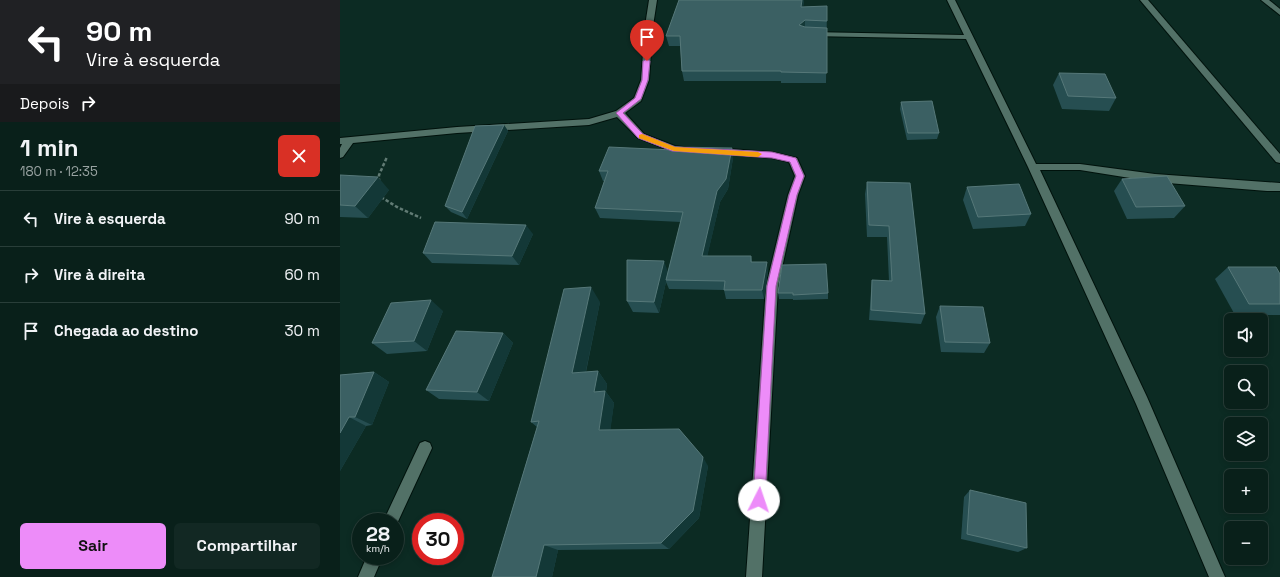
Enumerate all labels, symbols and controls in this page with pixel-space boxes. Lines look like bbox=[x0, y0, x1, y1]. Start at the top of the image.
text: 90 m bbox=[86, 13, 152, 49]
icon: left bbox=[20, 16, 72, 68]
pin bbox=[630, 20, 664, 61]
icon: arrive bbox=[636, 26, 658, 48]
text: Vire à esquerda bbox=[86, 48, 220, 71]
icon: right bbox=[77, 92, 99, 114]
text: Depois bbox=[20, 94, 69, 113]
text: 1 min bbox=[20, 132, 79, 163]
button: close bbox=[278, 135, 320, 177]
text: 180 m · 12:35 bbox=[20, 163, 98, 180]
icon: left bbox=[20, 208, 42, 230]
text: Vire à esquerda bbox=[54, 209, 166, 228]
text: 90 m bbox=[284, 209, 320, 228]
icon: right bbox=[20, 264, 42, 286]
text: Vire à direita bbox=[54, 265, 145, 284]
text: 60 m bbox=[284, 265, 320, 284]
map controls bbox=[1224, 313, 1268, 565]
button: sound bbox=[1224, 313, 1268, 357]
icon: arrive bbox=[20, 320, 42, 342]
text: Chegada ao destino bbox=[54, 321, 198, 340]
text: 30 m bbox=[285, 321, 320, 340]
button: search bbox=[1224, 365, 1268, 409]
button: layers bbox=[1224, 417, 1268, 461]
button: + bbox=[1224, 469, 1268, 513]
position arrow bbox=[738, 479, 780, 521]
speed limit sign: 30 bbox=[412, 513, 464, 565]
text: 28 bbox=[366, 521, 390, 547]
button: − bbox=[1224, 521, 1268, 565]
button: Sair bbox=[20, 523, 166, 569]
button: Compartilhar bbox=[174, 523, 320, 569]
text: km/h bbox=[366, 542, 390, 555]

